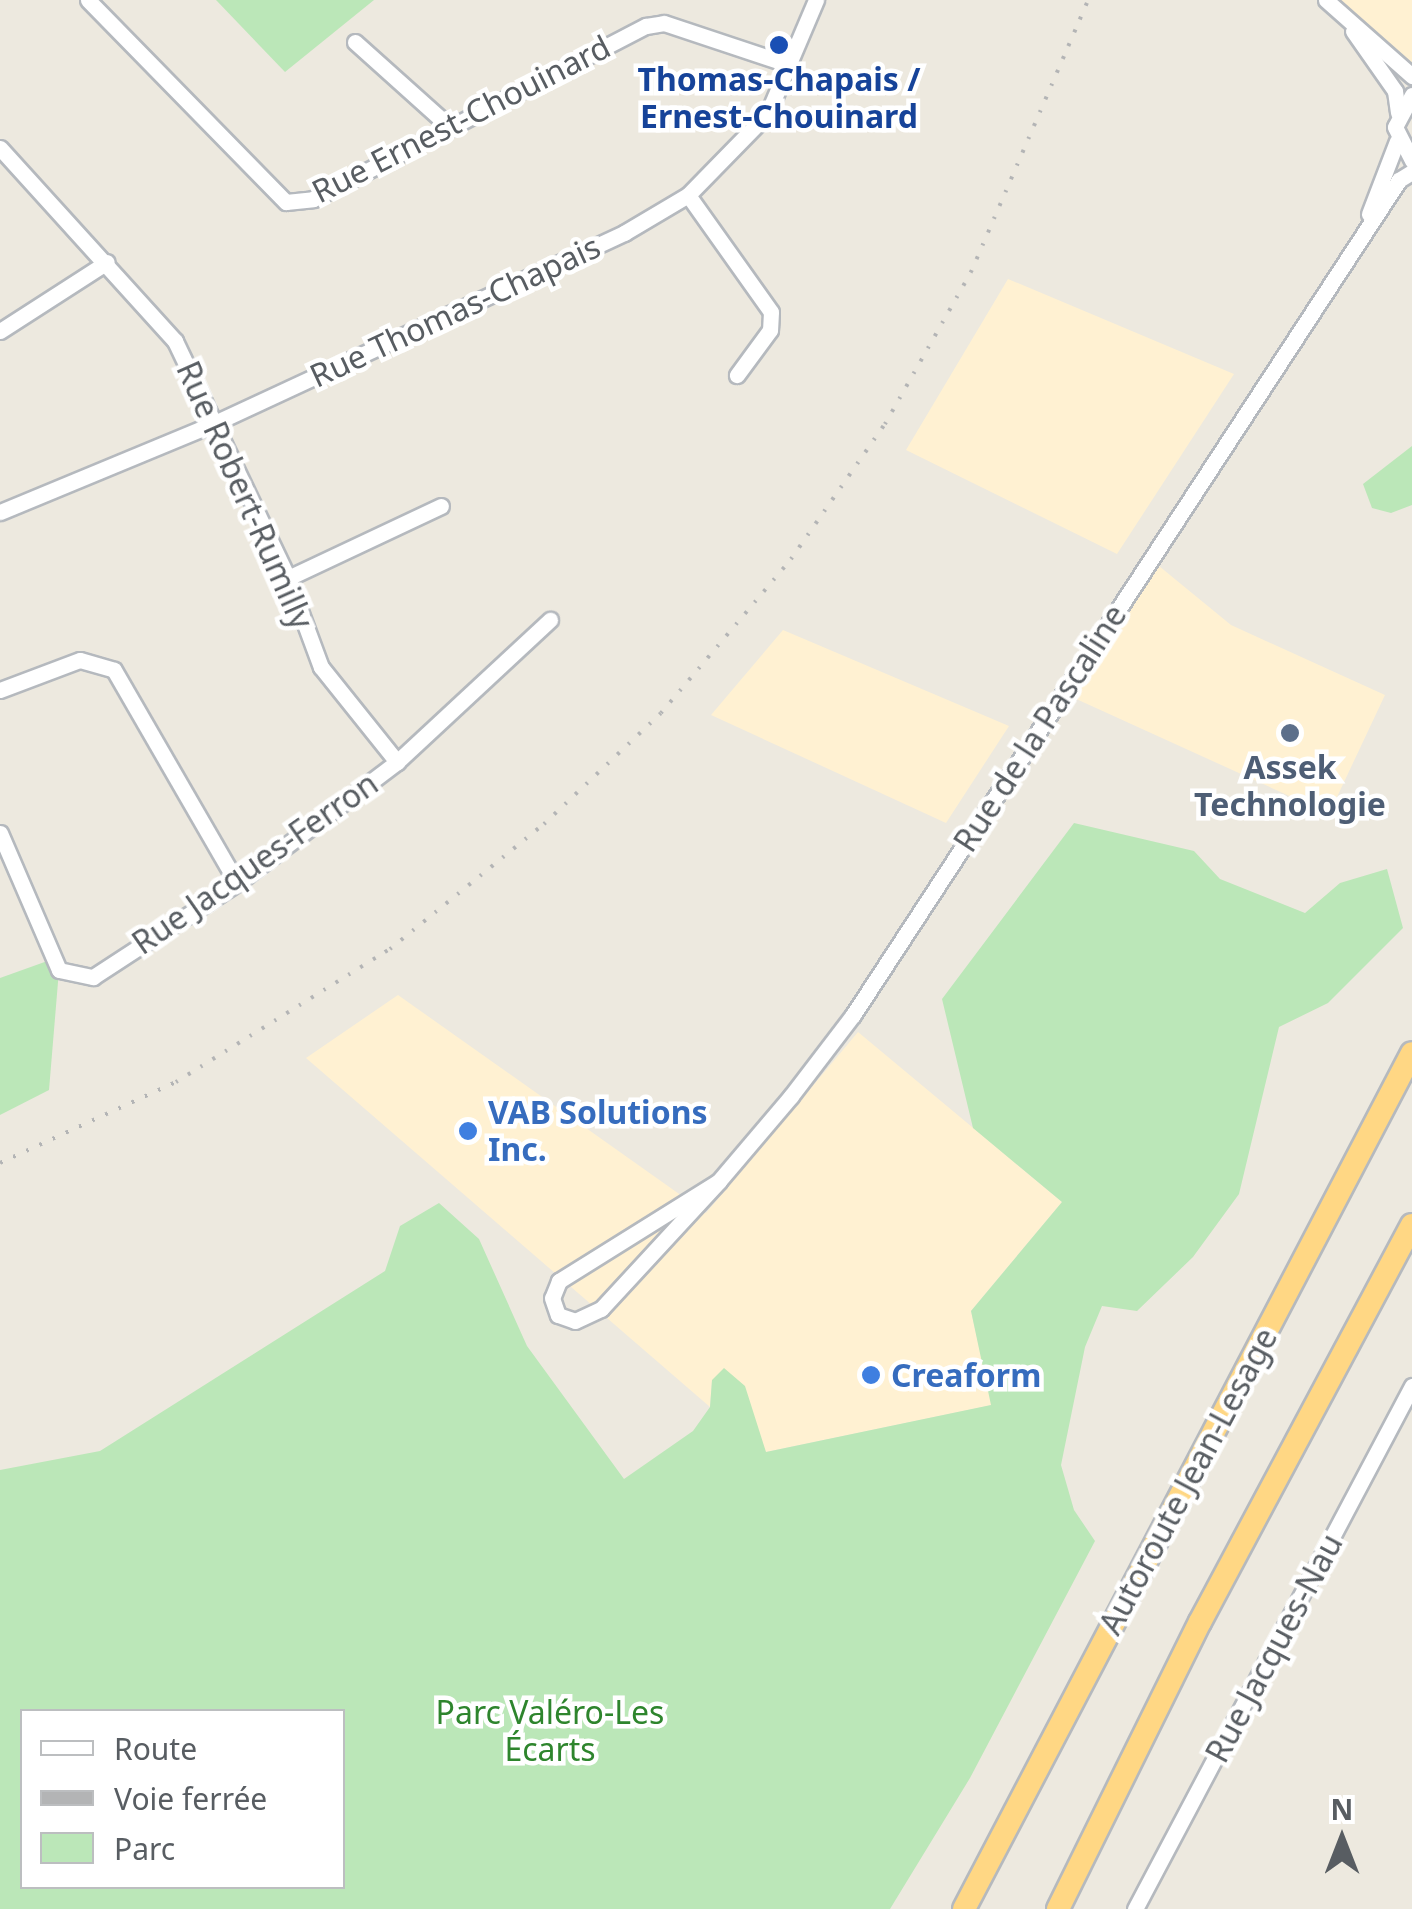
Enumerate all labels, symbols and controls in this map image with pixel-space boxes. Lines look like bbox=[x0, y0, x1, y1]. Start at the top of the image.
street label: Rue Ernest-Chouinard bbox=[306, 27, 616, 211]
marker: Thomas-Chapais / Ernest-Chouinard bbox=[768, 34, 790, 56]
place label: Thomas-Chapais / Ernest-Chouinard bbox=[637, 61, 921, 136]
street label: Rue Thomas-Chapais bbox=[304, 227, 606, 395]
street label: Rue Robert-Rumilly bbox=[169, 355, 321, 635]
street label: Rue de la Pascaline bbox=[946, 597, 1134, 859]
marker: Assek Technologie bbox=[1279, 722, 1301, 744]
place label: Assek Technologie bbox=[1194, 749, 1386, 824]
street label: Rue Jacques-Ferron bbox=[125, 764, 385, 962]
place label: VAB Solutions Inc. bbox=[488, 1094, 708, 1169]
marker: VAB Solutions Inc. bbox=[457, 1120, 479, 1142]
street label: Autoroute Jean-Lesage bbox=[1091, 1321, 1285, 1641]
place label: Creaform bbox=[891, 1356, 1041, 1394]
marker: Creaform bbox=[860, 1364, 882, 1386]
street label: Rue Jacques-Nau bbox=[1198, 1527, 1350, 1769]
park label: Parc Valéro-Les Écarts bbox=[436, 1694, 664, 1769]
legend bbox=[20, 1709, 345, 1889]
text: Route bbox=[114, 1728, 197, 1769]
text: Voie ferrée bbox=[114, 1778, 267, 1819]
north arrow bbox=[1292, 1789, 1392, 1889]
text: N bbox=[1331, 1790, 1353, 1828]
text: Parc bbox=[114, 1828, 175, 1869]

